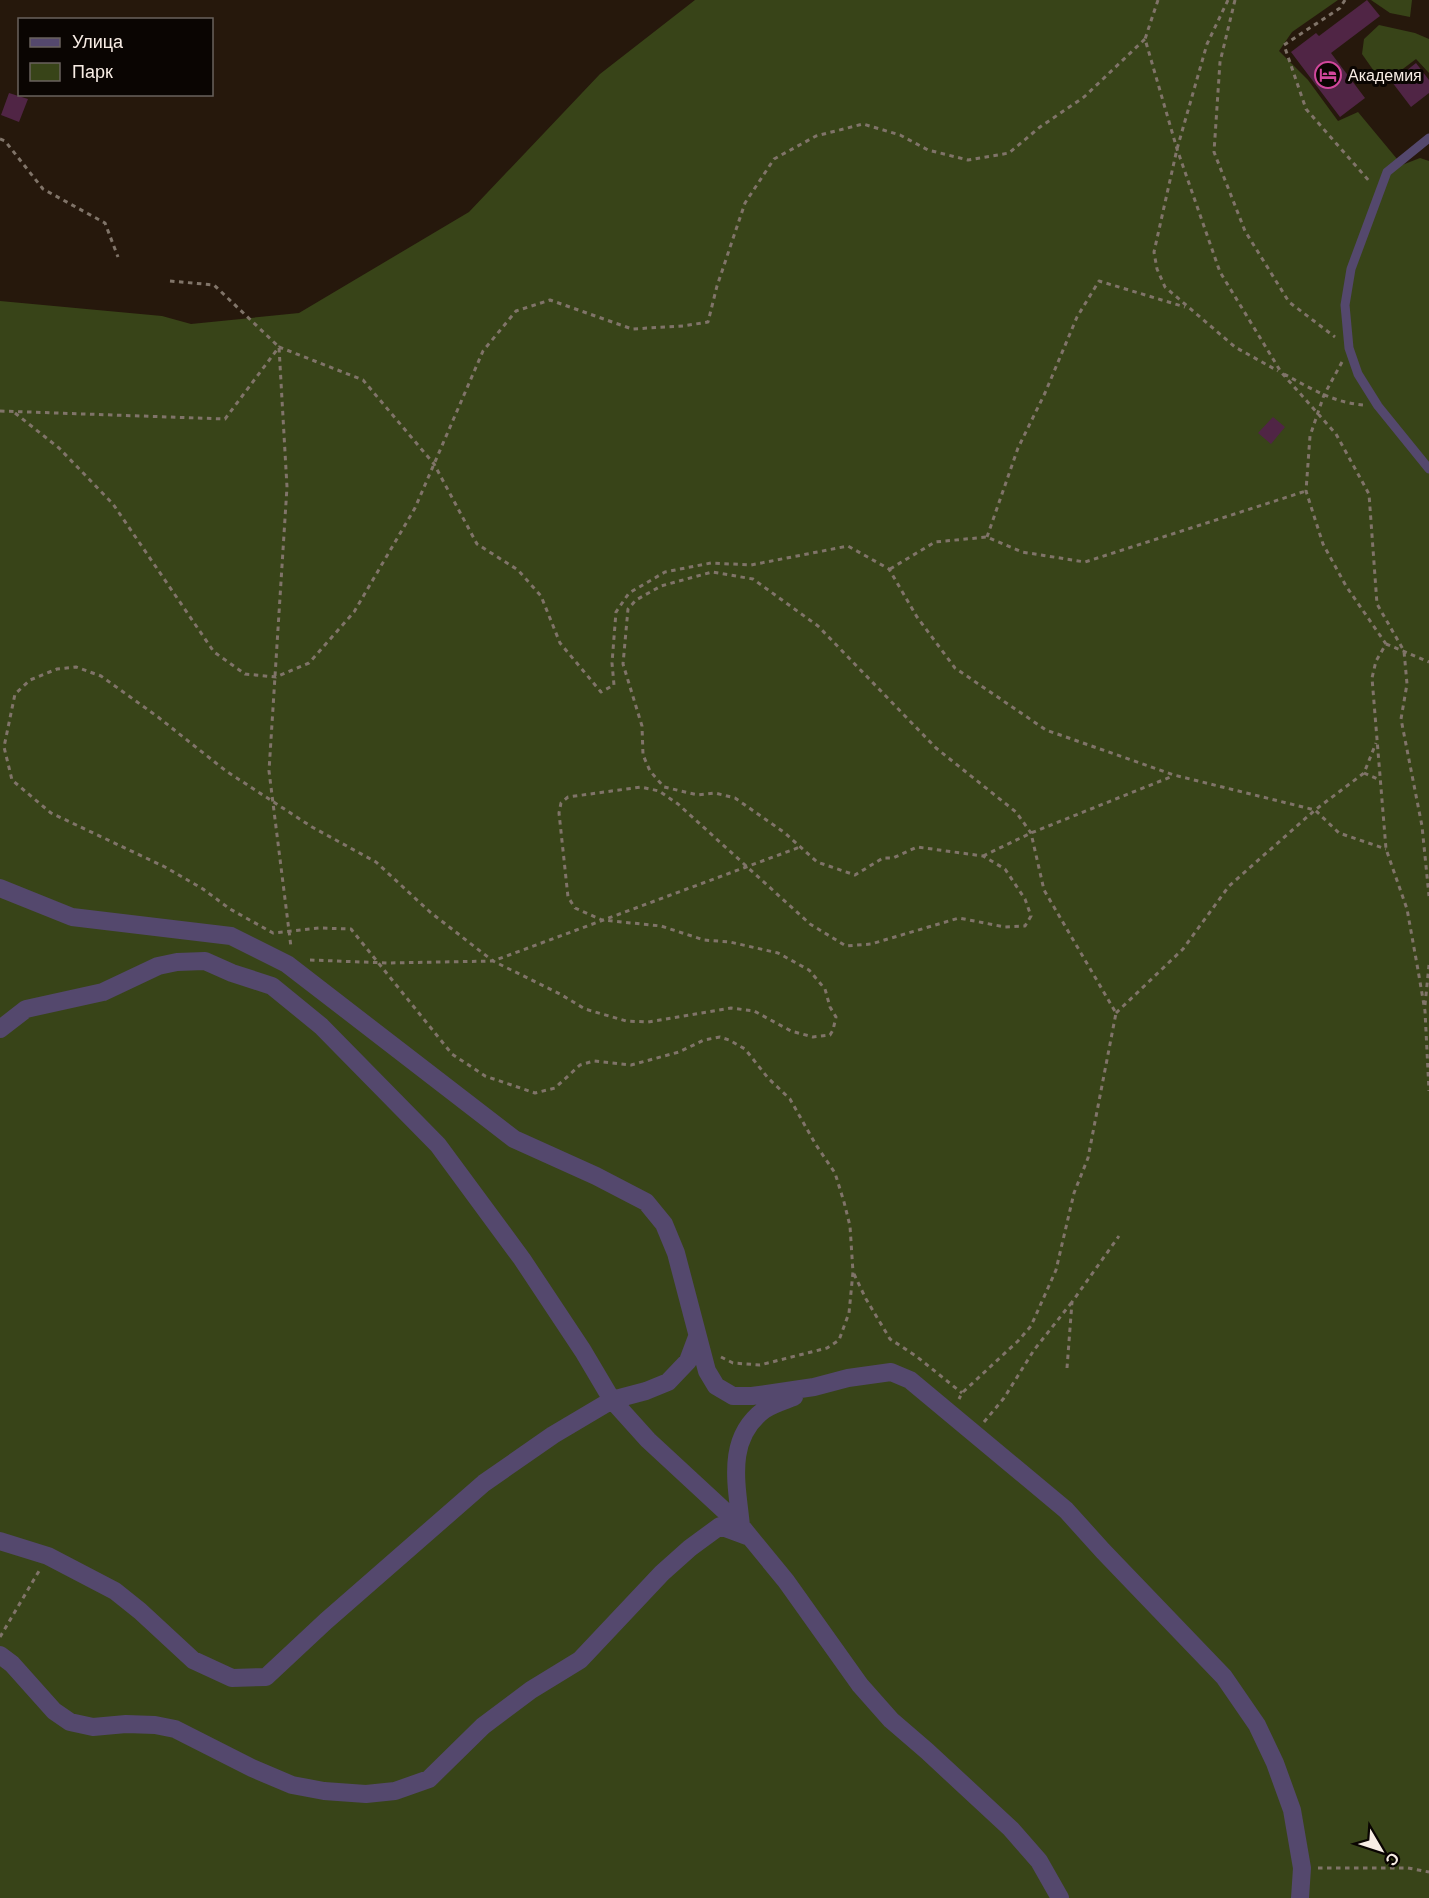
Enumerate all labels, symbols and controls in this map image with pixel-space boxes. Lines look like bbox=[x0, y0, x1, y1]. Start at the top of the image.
legend bbox=[18, 18, 213, 96]
text: Улица bbox=[72, 32, 124, 52]
hotel icon: Академия bbox=[1313, 60, 1343, 90]
text: Парк bbox=[72, 62, 113, 82]
place label: Академия bbox=[1348, 67, 1422, 84]
north arrow bbox=[1351, 1820, 1411, 1880]
text: С bbox=[1382, 1849, 1403, 1869]

